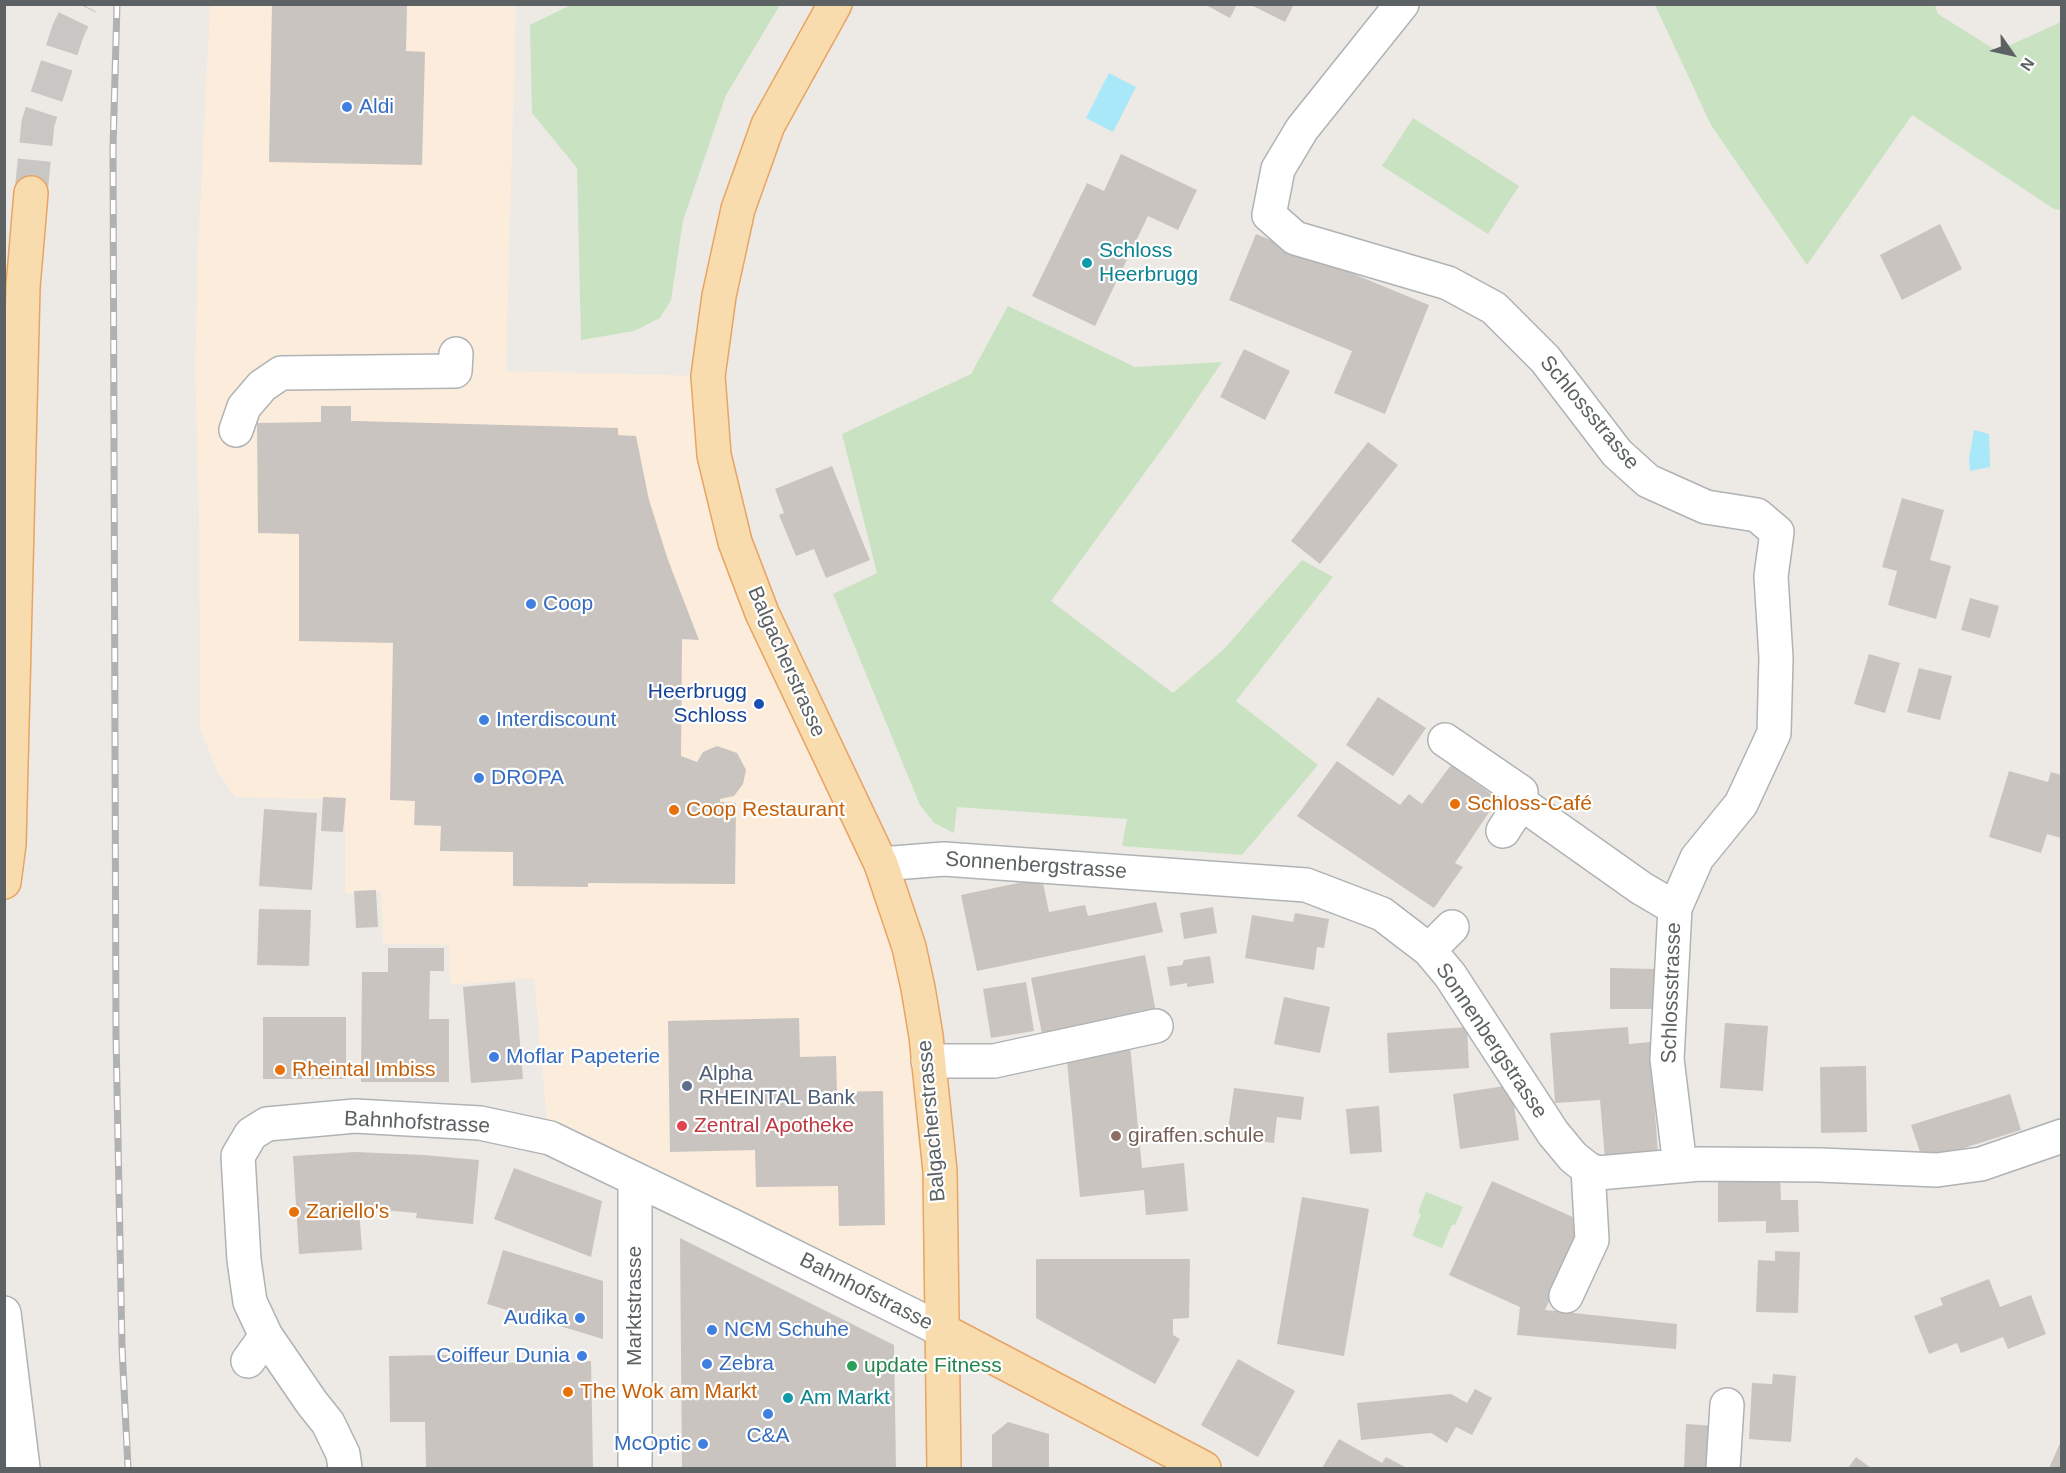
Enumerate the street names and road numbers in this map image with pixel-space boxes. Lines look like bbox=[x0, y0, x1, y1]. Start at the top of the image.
street label: Schlossstrasse bbox=[1534, 351, 1644, 475]
street label: Balgacherstrasse bbox=[741, 583, 831, 741]
street label: Sonnenbergstrasse bbox=[944, 847, 1128, 885]
street label: Schlossstrasse bbox=[1657, 922, 1687, 1064]
street label: Sonnenbergstrasse bbox=[1430, 958, 1552, 1124]
street label: Balgacherstrasse bbox=[912, 1039, 952, 1203]
street label: Bahnhofstrasse bbox=[343, 1107, 491, 1139]
street label: Marktstrasse bbox=[622, 1246, 648, 1366]
street label: Bahnhofstrasse bbox=[795, 1248, 937, 1336]

